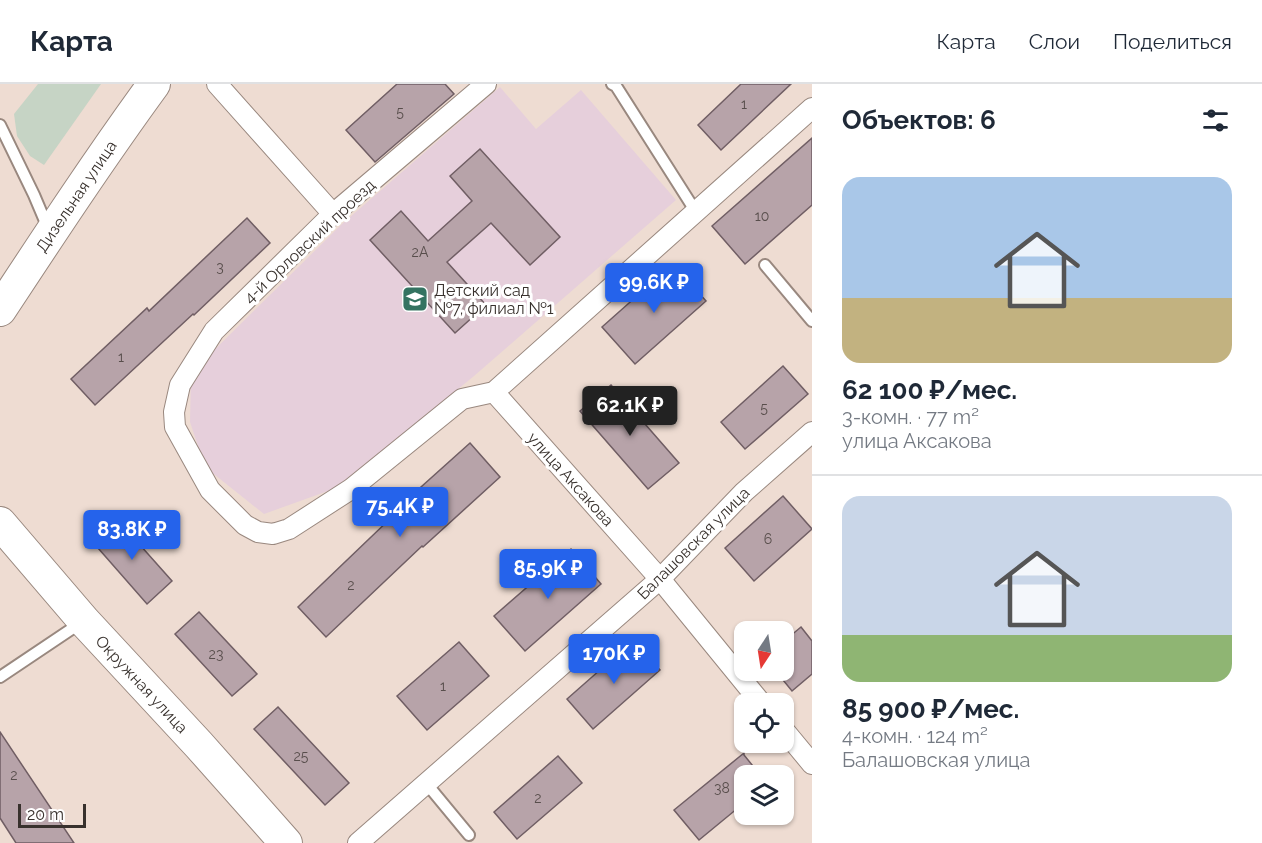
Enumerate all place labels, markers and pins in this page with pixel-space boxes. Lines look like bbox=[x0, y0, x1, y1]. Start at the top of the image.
pin: 99.6K ₽ bbox=[599, 263, 709, 314]
place label: Детский сад №7, филиал №1 bbox=[434, 281, 554, 318]
school or university icon: Детский сад №7, филиал №1 bbox=[400, 284, 430, 314]
pin: 62.1K ₽ bbox=[575, 386, 685, 437]
pin: 75.4K ₽ bbox=[345, 487, 455, 538]
pin: 83.8K ₽ bbox=[77, 510, 187, 561]
pin: 85.9K ₽ bbox=[493, 549, 603, 600]
pin: 170K ₽ bbox=[565, 634, 663, 685]

